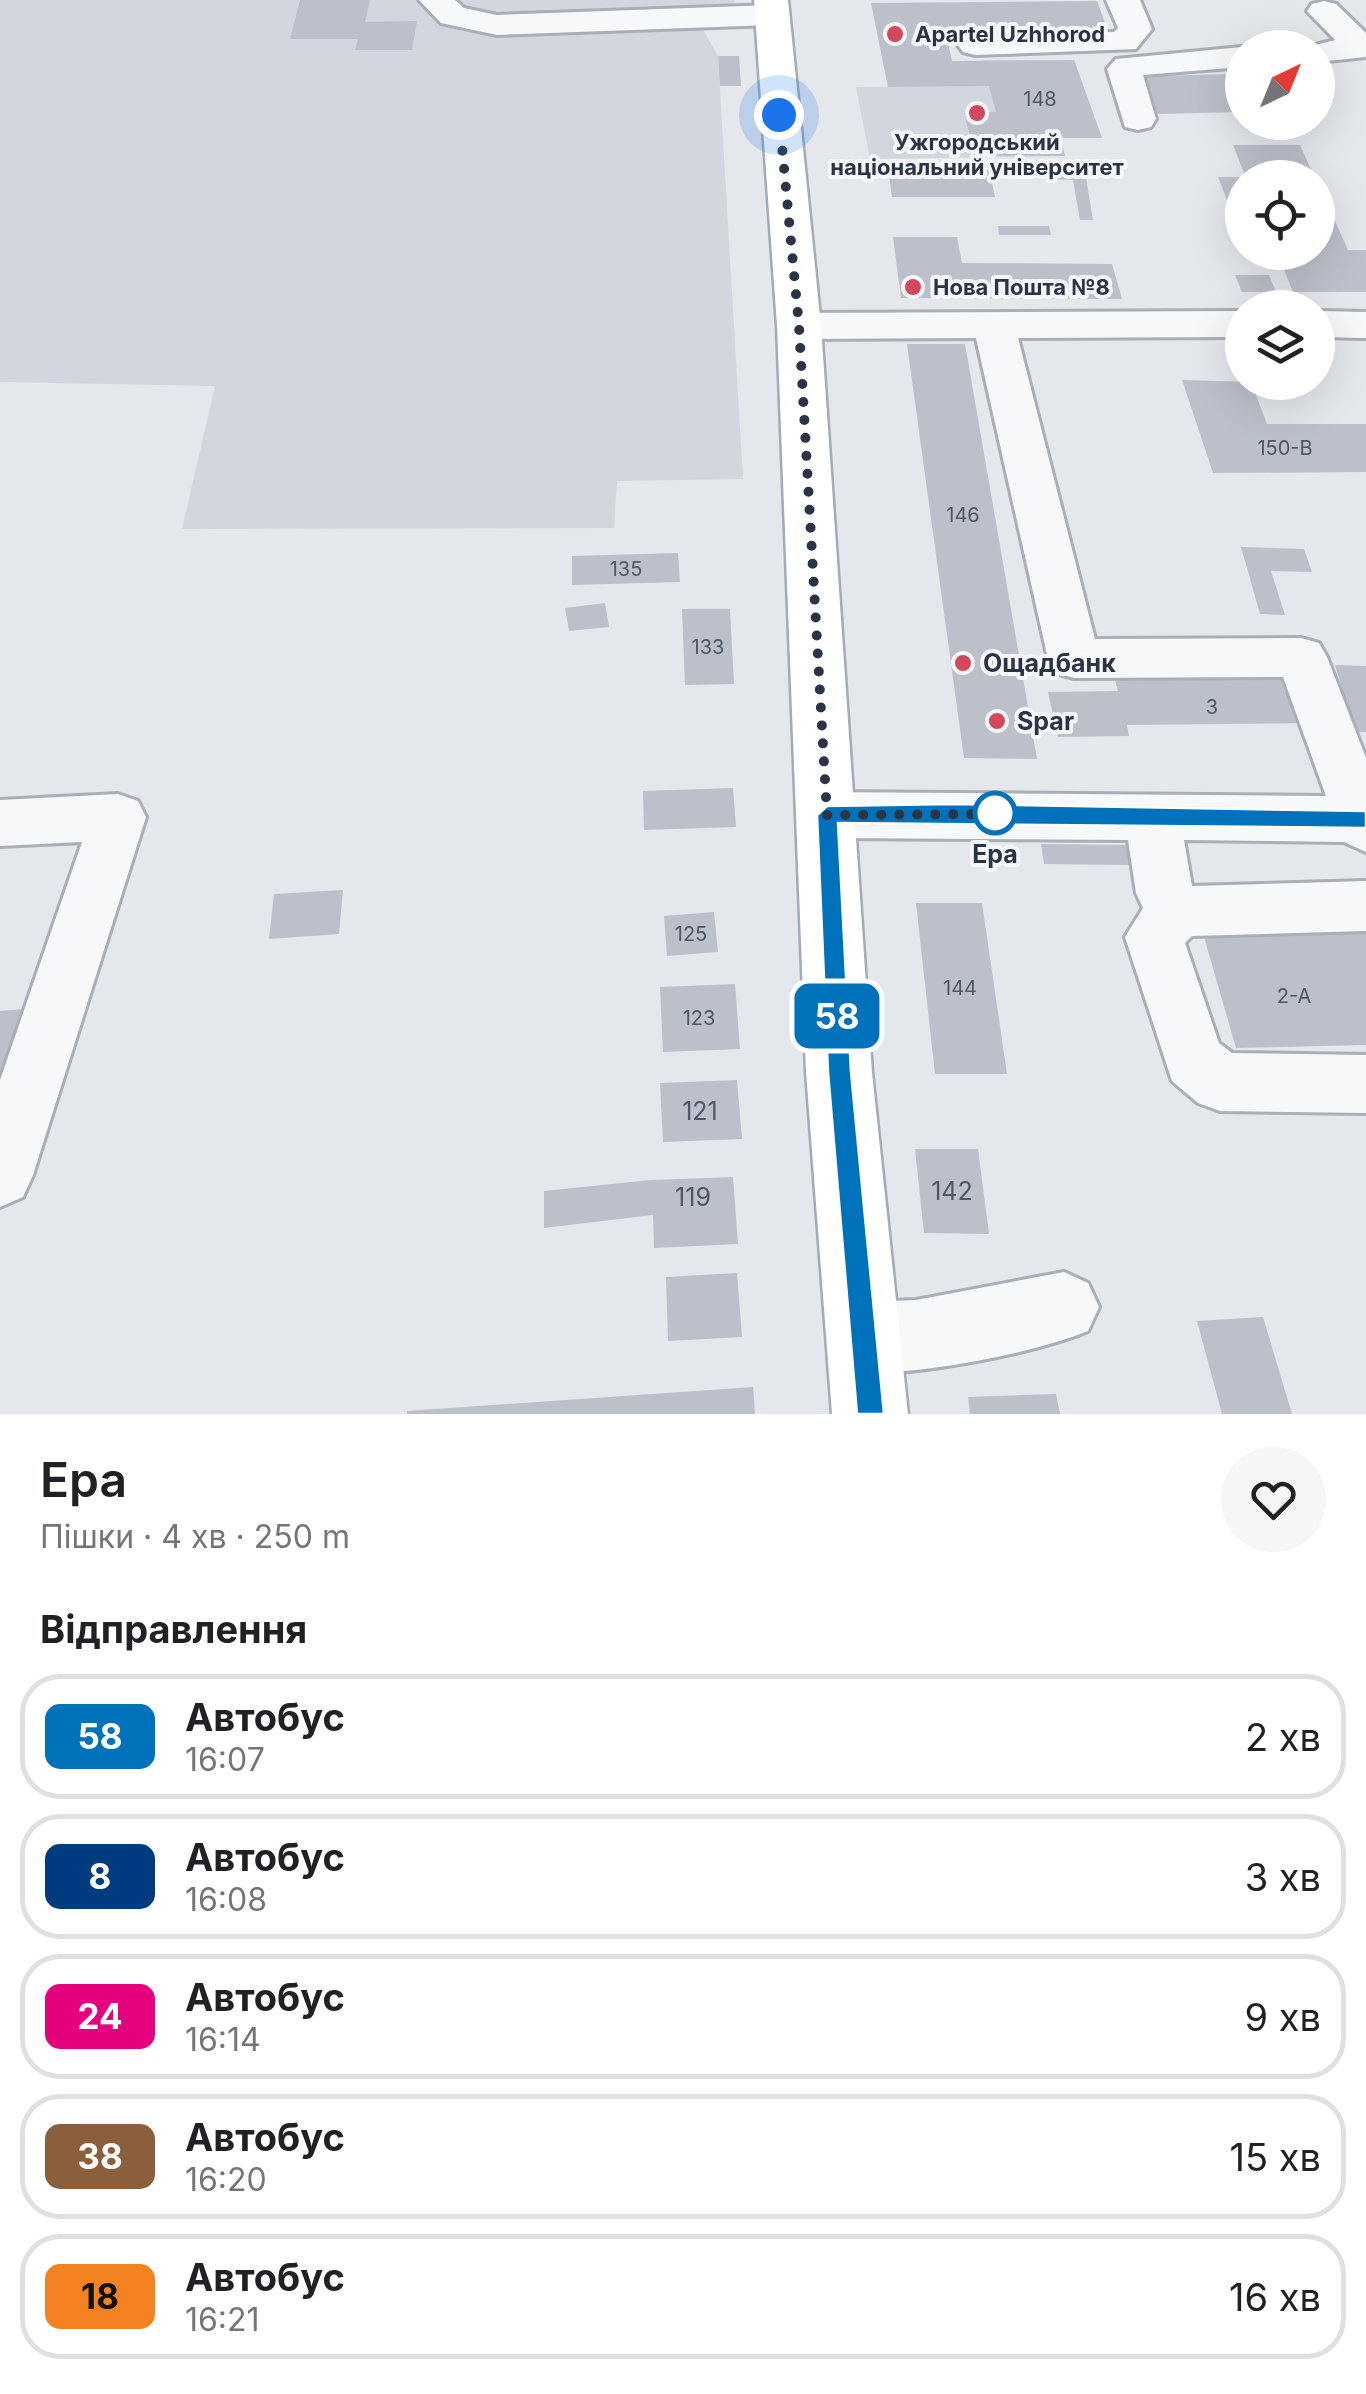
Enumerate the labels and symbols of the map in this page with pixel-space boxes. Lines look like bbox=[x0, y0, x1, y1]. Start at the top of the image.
place label: Apartel Uzhhorod bbox=[915, 21, 1105, 47]
marker: Apartel Uzhhorod bbox=[884, 23, 906, 45]
north arrow bbox=[1225, 30, 1335, 140]
house number: 148 bbox=[1023, 87, 1057, 111]
your location bbox=[754, 90, 804, 140]
marker: Ужгородський національний університет bbox=[966, 102, 988, 124]
place label: Ужгородський національний університет bbox=[830, 129, 1124, 180]
place label: Нова Пошта №8 bbox=[933, 274, 1110, 300]
marker: Нова Пошта №8 bbox=[902, 276, 924, 298]
house number: 150-В bbox=[1257, 436, 1313, 460]
house number: 146 bbox=[946, 503, 980, 527]
house number: 135 bbox=[610, 557, 642, 581]
house number: 133 bbox=[692, 635, 724, 659]
place label: Ощадбанк bbox=[983, 648, 1116, 678]
marker: Ощадбанк bbox=[952, 652, 974, 674]
house number: 3 bbox=[1206, 695, 1218, 719]
place label: Spar bbox=[1017, 706, 1074, 736]
marker: Spar bbox=[986, 710, 1008, 732]
marker: Ера bbox=[974, 792, 1016, 834]
place label: Ера bbox=[972, 839, 1018, 869]
house number: 125 bbox=[675, 922, 707, 946]
house number: 144 bbox=[943, 976, 977, 1000]
line badge: 58 bbox=[792, 984, 882, 1048]
house number: 2-А bbox=[1277, 984, 1311, 1008]
house number: 123 bbox=[683, 1006, 715, 1030]
house number: 121 bbox=[682, 1096, 718, 1126]
house number: 142 bbox=[931, 1176, 973, 1206]
house number: 119 bbox=[675, 1182, 711, 1212]

